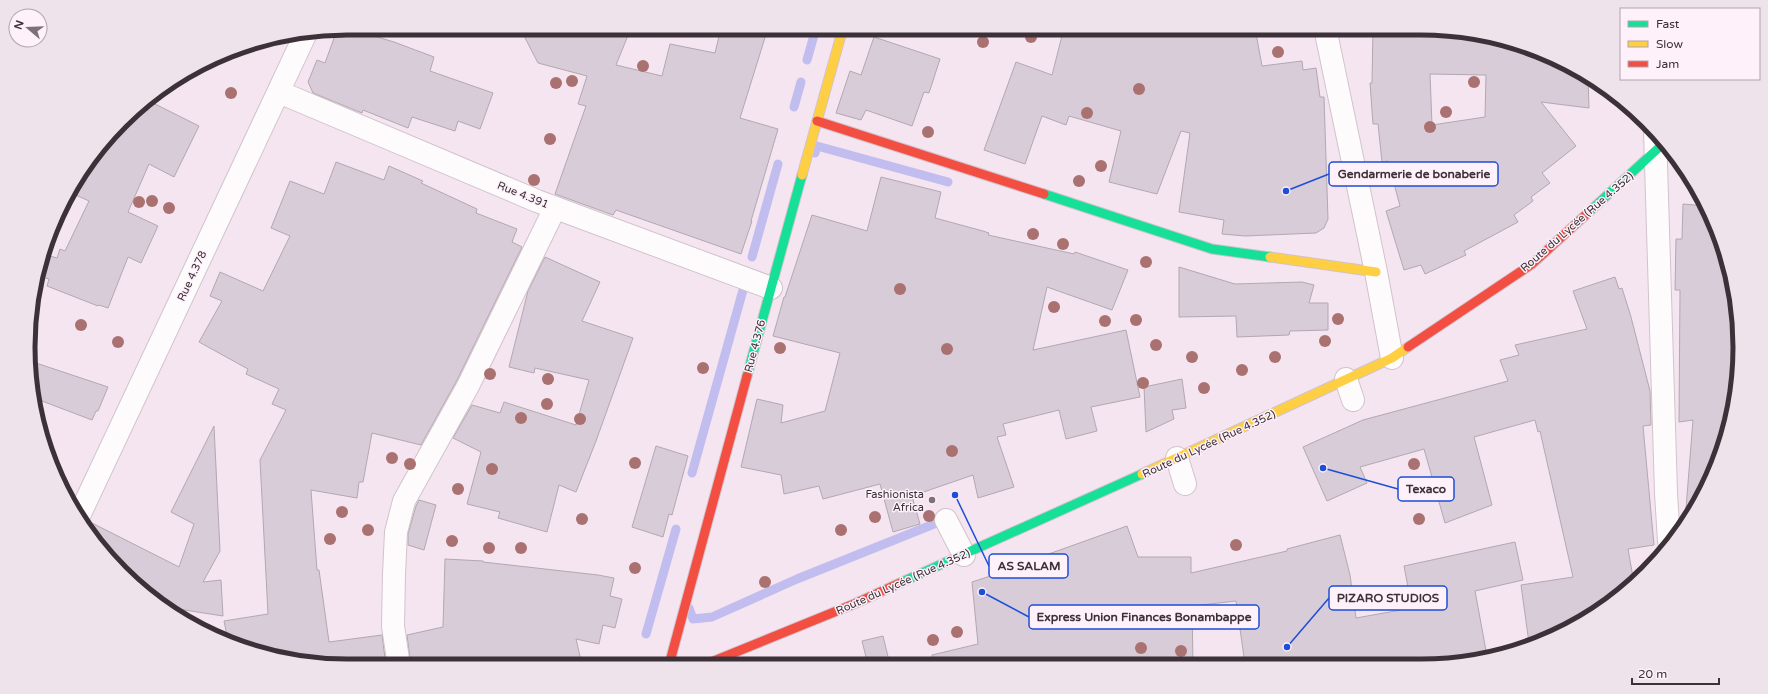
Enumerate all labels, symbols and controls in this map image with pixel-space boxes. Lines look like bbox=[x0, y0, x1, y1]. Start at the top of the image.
north arrow bbox=[8, 8, 48, 48]
legend bbox=[1620, 8, 1760, 80]
text: Fast bbox=[1656, 17, 1680, 31]
text: N bbox=[11, 19, 27, 31]
text: Slow bbox=[1656, 37, 1683, 51]
text: Jam bbox=[1656, 57, 1679, 71]
callout: Gendarmerie de bonaberie bbox=[1329, 162, 1498, 186]
text: Gendarmerie de bonaberie bbox=[1338, 167, 1490, 181]
street label: Route du Lycée (Rue 4.352) bbox=[1518, 169, 1636, 275]
street label: Rue 4.391 bbox=[495, 179, 551, 211]
street label: Rue 4.378 bbox=[175, 249, 209, 303]
street label: Rue 4.376 bbox=[742, 318, 768, 374]
street label: Route du Lycée (Rue 4.352) bbox=[1140, 407, 1278, 481]
callout: Texaco bbox=[1398, 477, 1454, 501]
text: Texaco bbox=[1405, 482, 1446, 496]
place label: Fashionista Africa bbox=[866, 488, 924, 514]
marker: Fashionista Africa bbox=[927, 495, 937, 505]
street label: Route du Lycée (Rue 4.352) bbox=[834, 546, 972, 618]
callout: AS SALAM bbox=[989, 554, 1068, 578]
text: AS SALAM bbox=[997, 559, 1061, 573]
callout: PIZARO STUDIOS bbox=[1329, 586, 1447, 610]
text: PIZARO STUDIOS bbox=[1337, 591, 1440, 605]
callout: Express Union Finances Bonambappe bbox=[1029, 605, 1259, 629]
text: Express Union Finances Bonambappe bbox=[1037, 610, 1252, 625]
scale bar bbox=[1632, 660, 1719, 686]
text: 20 m bbox=[1638, 667, 1667, 681]

